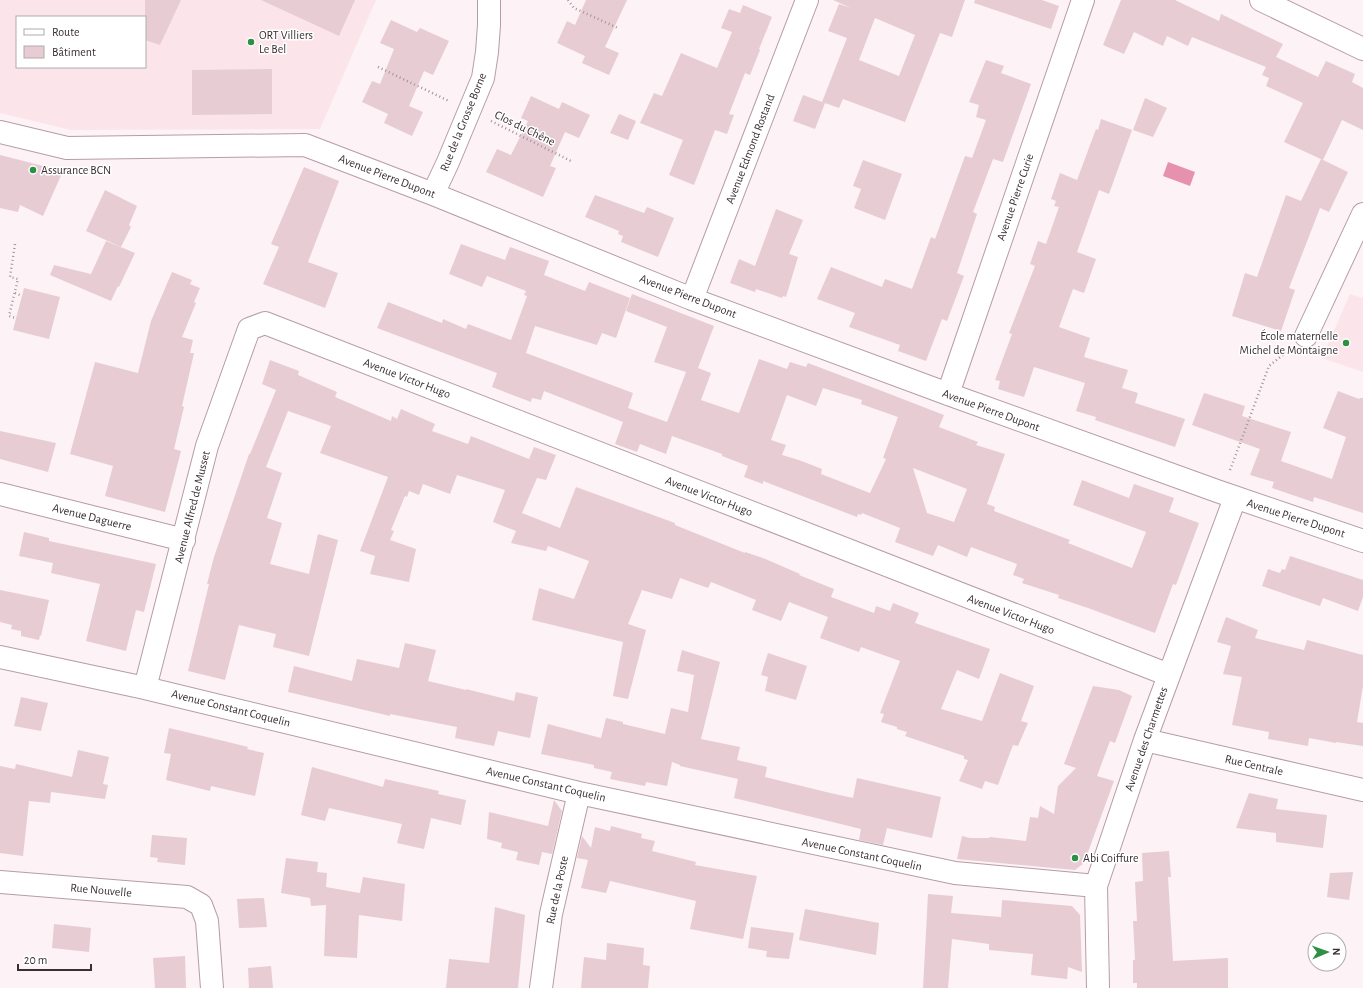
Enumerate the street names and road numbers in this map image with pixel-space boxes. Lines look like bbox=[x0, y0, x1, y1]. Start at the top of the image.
street label: Rue de la Grosse Borne bbox=[438, 71, 488, 173]
street label: Avenue Edmond Rostand bbox=[723, 92, 777, 206]
street label: Clos du Chêne bbox=[493, 108, 557, 148]
street label: Avenue Pierre Dupont bbox=[337, 152, 437, 200]
street label: Avenue Pierre Curie bbox=[994, 152, 1036, 242]
street label: Avenue Pierre Dupont bbox=[638, 272, 738, 320]
street label: Avenue Victor Hugo bbox=[362, 356, 452, 400]
street label: Avenue Pierre Dupont bbox=[941, 387, 1041, 433]
street label: Avenue Alfred de Musset bbox=[172, 449, 212, 564]
street label: Avenue Victor Hugo bbox=[664, 474, 754, 518]
street label: Avenue Pierre Dupont bbox=[1245, 496, 1347, 540]
street label: Avenue Daguerre bbox=[51, 501, 133, 533]
street label: Avenue Victor Hugo bbox=[966, 592, 1056, 636]
street label: Avenue des Charmettes bbox=[1122, 685, 1170, 793]
street label: Avenue Constant Coquelin bbox=[170, 687, 292, 729]
street label: Rue Centrale bbox=[1224, 752, 1284, 778]
street label: Avenue Constant Coquelin bbox=[485, 764, 607, 804]
street label: Avenue Constant Coquelin bbox=[801, 835, 923, 873]
street label: Rue de la Poste bbox=[544, 855, 570, 925]
street label: Rue Nouvelle bbox=[70, 881, 132, 899]

